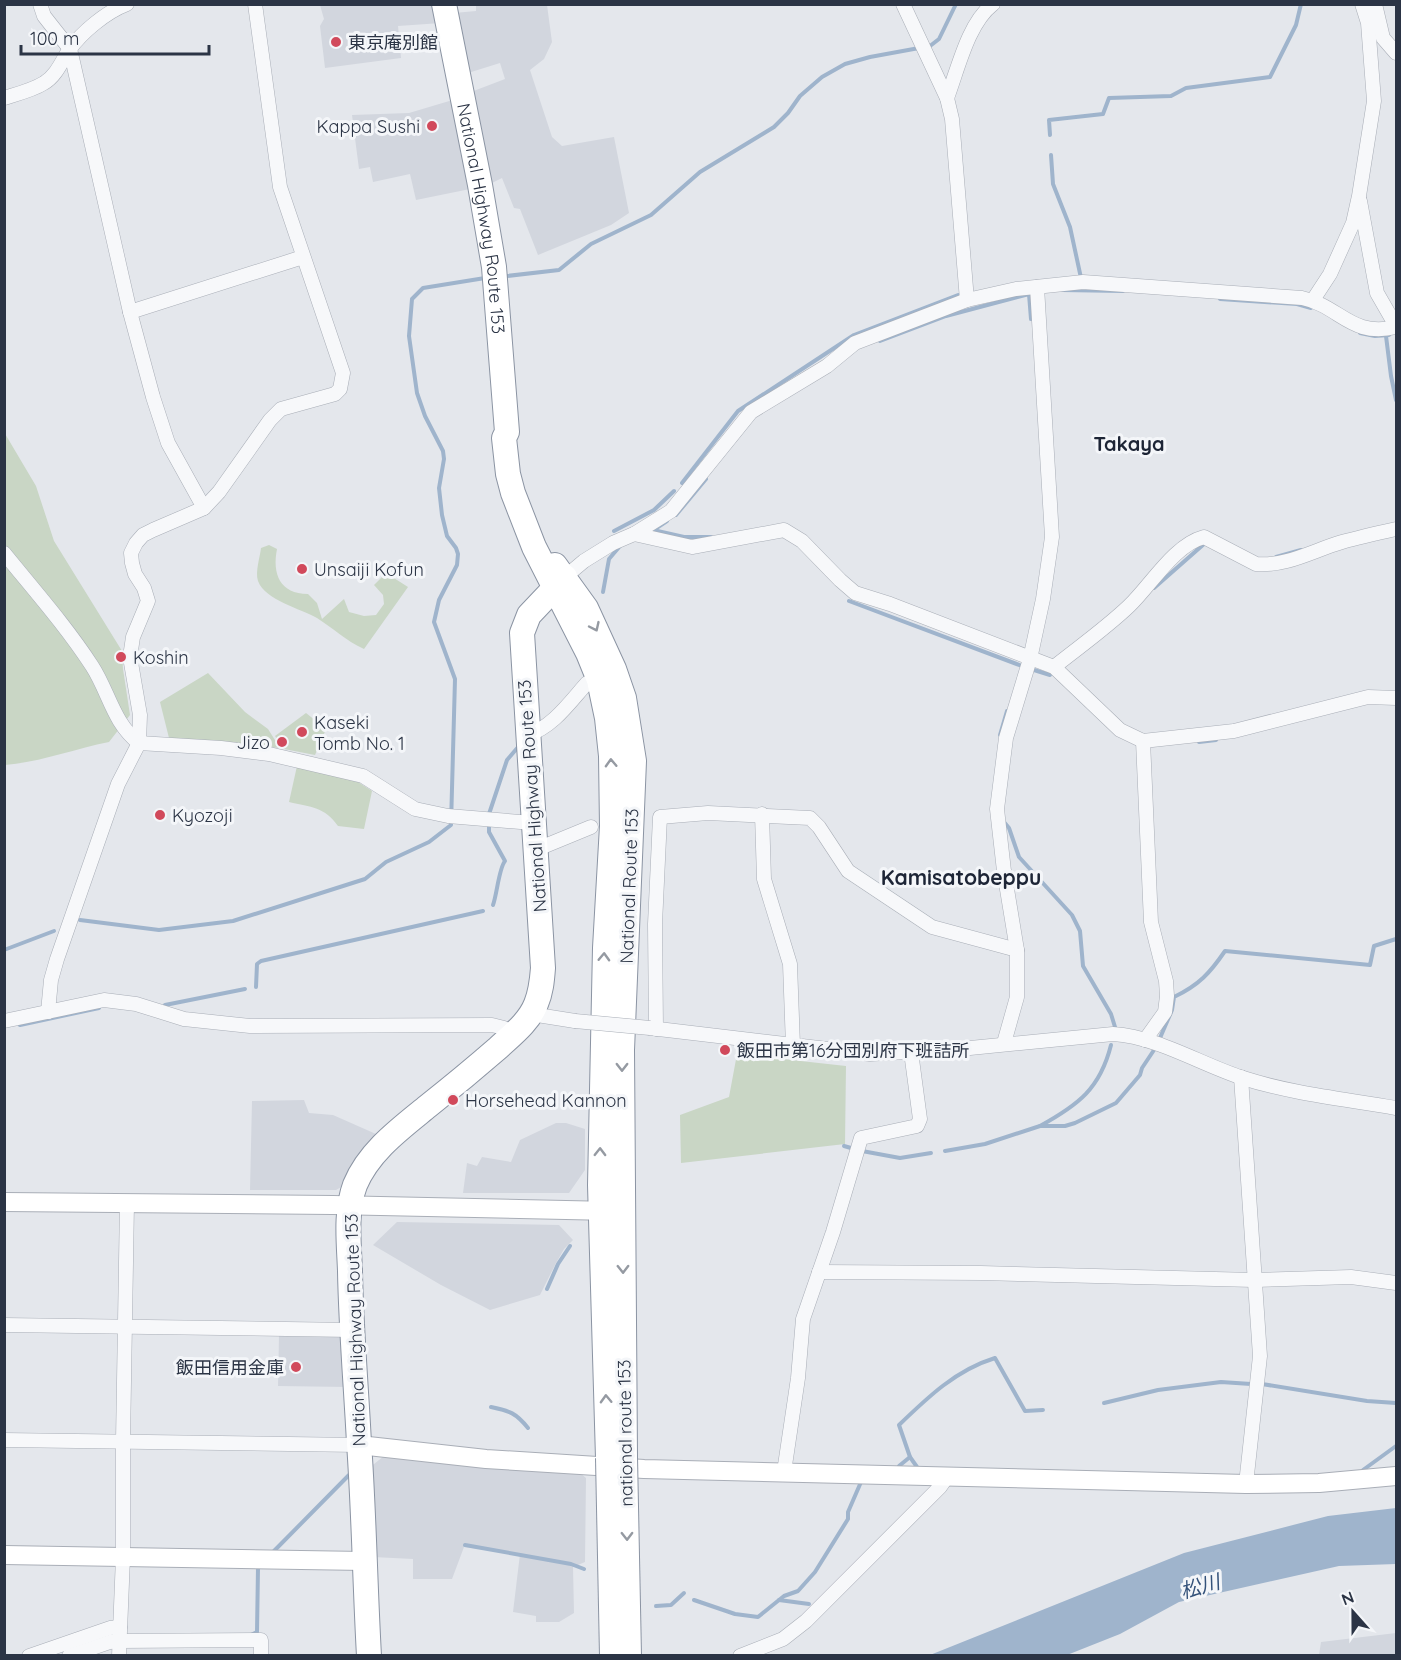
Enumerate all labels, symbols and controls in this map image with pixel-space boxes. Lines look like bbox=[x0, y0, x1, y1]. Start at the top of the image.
scale bar bbox=[21, 18, 208, 56]
text: 100 m bbox=[30, 27, 79, 50]
place label: 東京庵別館 bbox=[348, 31, 438, 54]
marker: 東京庵別館 bbox=[329, 35, 343, 49]
street label: National Highway Route 153 bbox=[452, 101, 511, 335]
place label: Kappa Sushi bbox=[316, 115, 420, 138]
marker: Kappa Sushi bbox=[425, 119, 439, 133]
district label: Takaya bbox=[1093, 431, 1165, 456]
place label: Unsaiji Kofun bbox=[314, 558, 424, 581]
marker: Unsaiji Kofun bbox=[295, 562, 309, 576]
one-way arrow bbox=[588, 620, 600, 631]
place label: Koshin bbox=[133, 646, 189, 669]
marker: Koshin bbox=[114, 650, 128, 664]
street label: National Highway Route 153 bbox=[512, 679, 552, 913]
place label: Kaseki Tomb No. 1 bbox=[314, 711, 405, 755]
marker: Kaseki Tomb No. 1 bbox=[295, 725, 309, 739]
place label: Jizo bbox=[237, 731, 270, 754]
marker: Jizo bbox=[275, 735, 289, 749]
one-way arrow bbox=[604, 758, 617, 767]
place label: Kyozoji bbox=[172, 804, 233, 827]
marker: Kyozoji bbox=[153, 808, 167, 822]
street label: National Route 153 bbox=[615, 808, 643, 964]
district label: Kamisatobeppu bbox=[881, 864, 1041, 890]
one-way arrow bbox=[598, 953, 611, 962]
place label: 飯田市第16分団別府下班詰所 bbox=[737, 1039, 969, 1062]
marker: 飯田市第16分団別府下班詰所 bbox=[718, 1043, 732, 1057]
one-way arrow bbox=[616, 1062, 628, 1071]
place label: Horsehead Kannon bbox=[465, 1089, 627, 1112]
marker: Horsehead Kannon bbox=[446, 1093, 460, 1107]
one-way arrow bbox=[594, 1148, 606, 1157]
street label: National Highway Route 153 bbox=[339, 1213, 371, 1447]
one-way arrow bbox=[617, 1264, 630, 1273]
place label: 飯田信用金庫 bbox=[176, 1356, 284, 1379]
street label: national route 153 bbox=[612, 1359, 638, 1507]
marker: 飯田信用金庫 bbox=[289, 1360, 303, 1374]
one-way arrow bbox=[600, 1395, 613, 1404]
one-way arrow bbox=[621, 1532, 633, 1541]
water label: 松川 bbox=[1177, 1568, 1225, 1604]
north arrow bbox=[1323, 1582, 1383, 1642]
text: N bbox=[1339, 1587, 1357, 1609]

